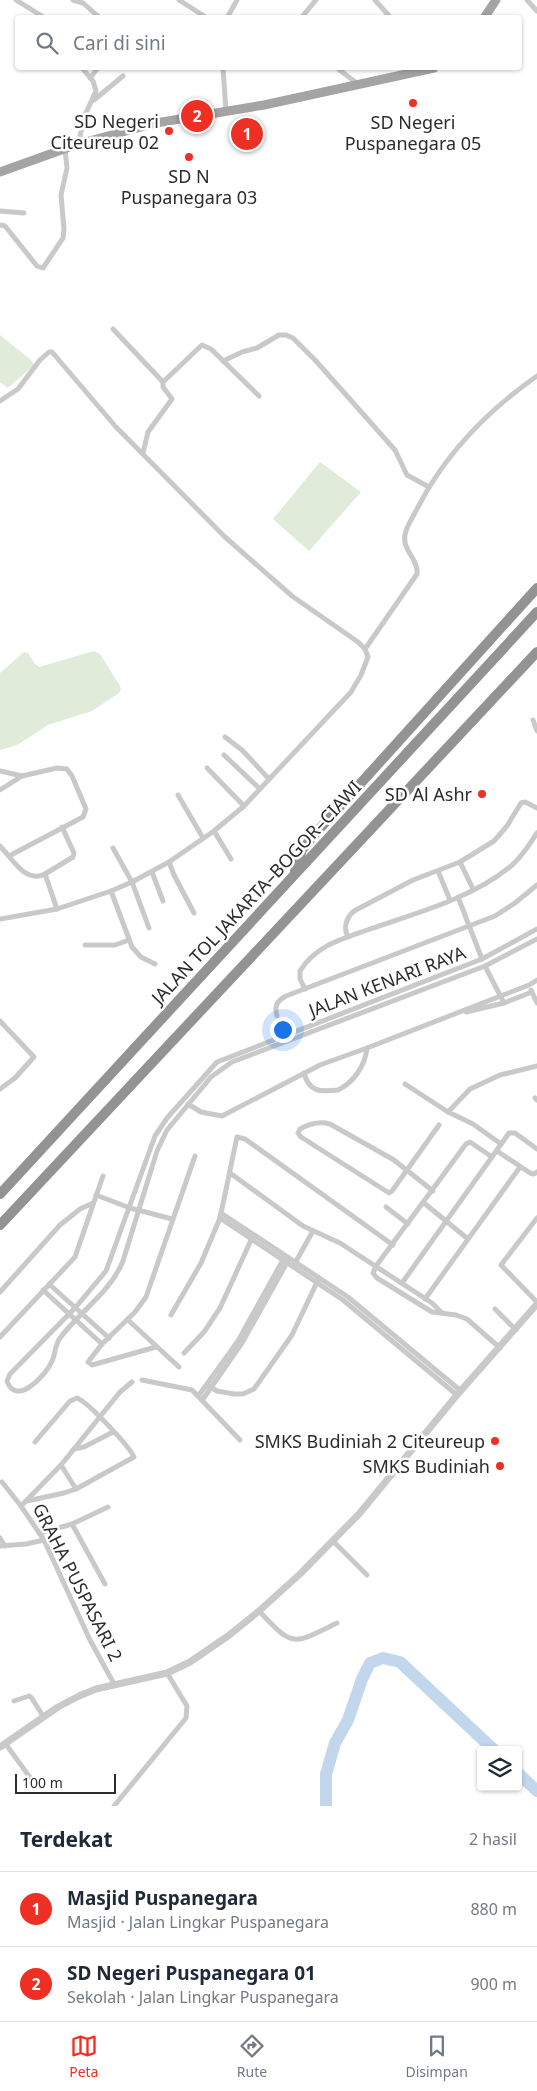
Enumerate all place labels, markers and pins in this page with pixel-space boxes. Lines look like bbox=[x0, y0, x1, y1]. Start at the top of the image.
pin: 2 bbox=[181, 97, 213, 135]
marker: SD Negeri Puspanegara 05 bbox=[407, 97, 419, 109]
place label: SD Negeri Citeureup 02 bbox=[51, 109, 159, 154]
place label: SD Negeri Puspanegara 05 bbox=[345, 110, 481, 155]
pin: 1 bbox=[231, 115, 263, 153]
marker: SD Negeri Citeureup 02 bbox=[163, 125, 175, 137]
marker: SD N Puspanegara 03 bbox=[183, 151, 195, 163]
place label: SD N Puspanegara 03 bbox=[121, 164, 257, 209]
place label: SD Al Ashr bbox=[385, 782, 473, 806]
marker: SD Al Ashr bbox=[476, 788, 488, 800]
place label: SMKS Budiniah 2 Citeureup bbox=[255, 1429, 485, 1453]
marker: SMKS Budiniah 2 Citeureup bbox=[489, 1435, 501, 1447]
place label: SMKS Budiniah bbox=[363, 1454, 490, 1478]
marker: SMKS Budiniah bbox=[494, 1460, 506, 1472]

